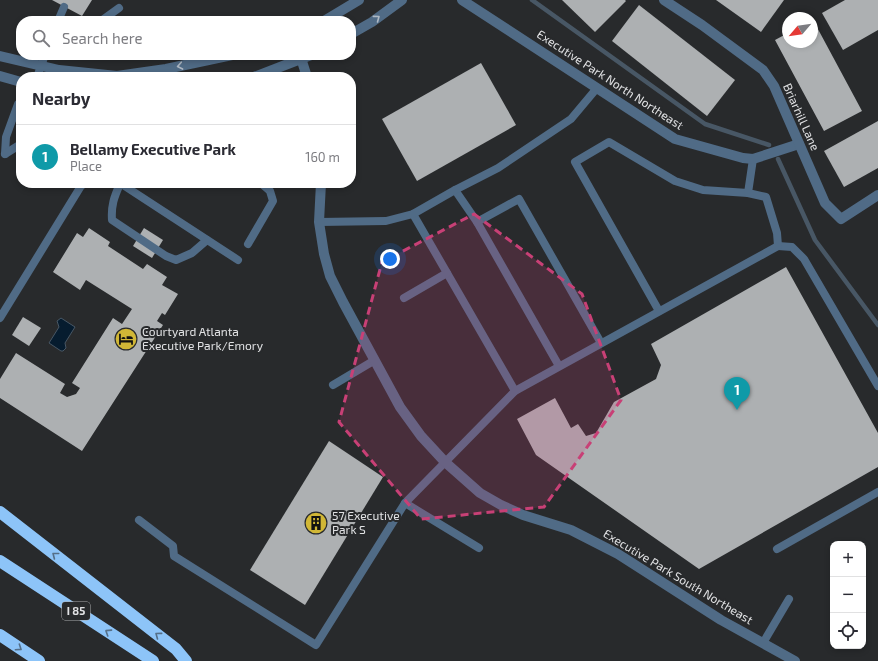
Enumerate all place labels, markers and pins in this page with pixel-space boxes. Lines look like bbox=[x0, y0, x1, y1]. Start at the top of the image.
place label: Courtyard Atlanta Executive Park/Emory bbox=[142, 324, 264, 352]
hotel icon: Courtyard Atlanta Executive Park/Emory bbox=[113, 326, 139, 352]
pin: 1 bbox=[724, 377, 750, 410]
place label: 57 Executive Park S bbox=[332, 508, 400, 536]
building icon: 57 Executive Park S bbox=[303, 510, 329, 536]

